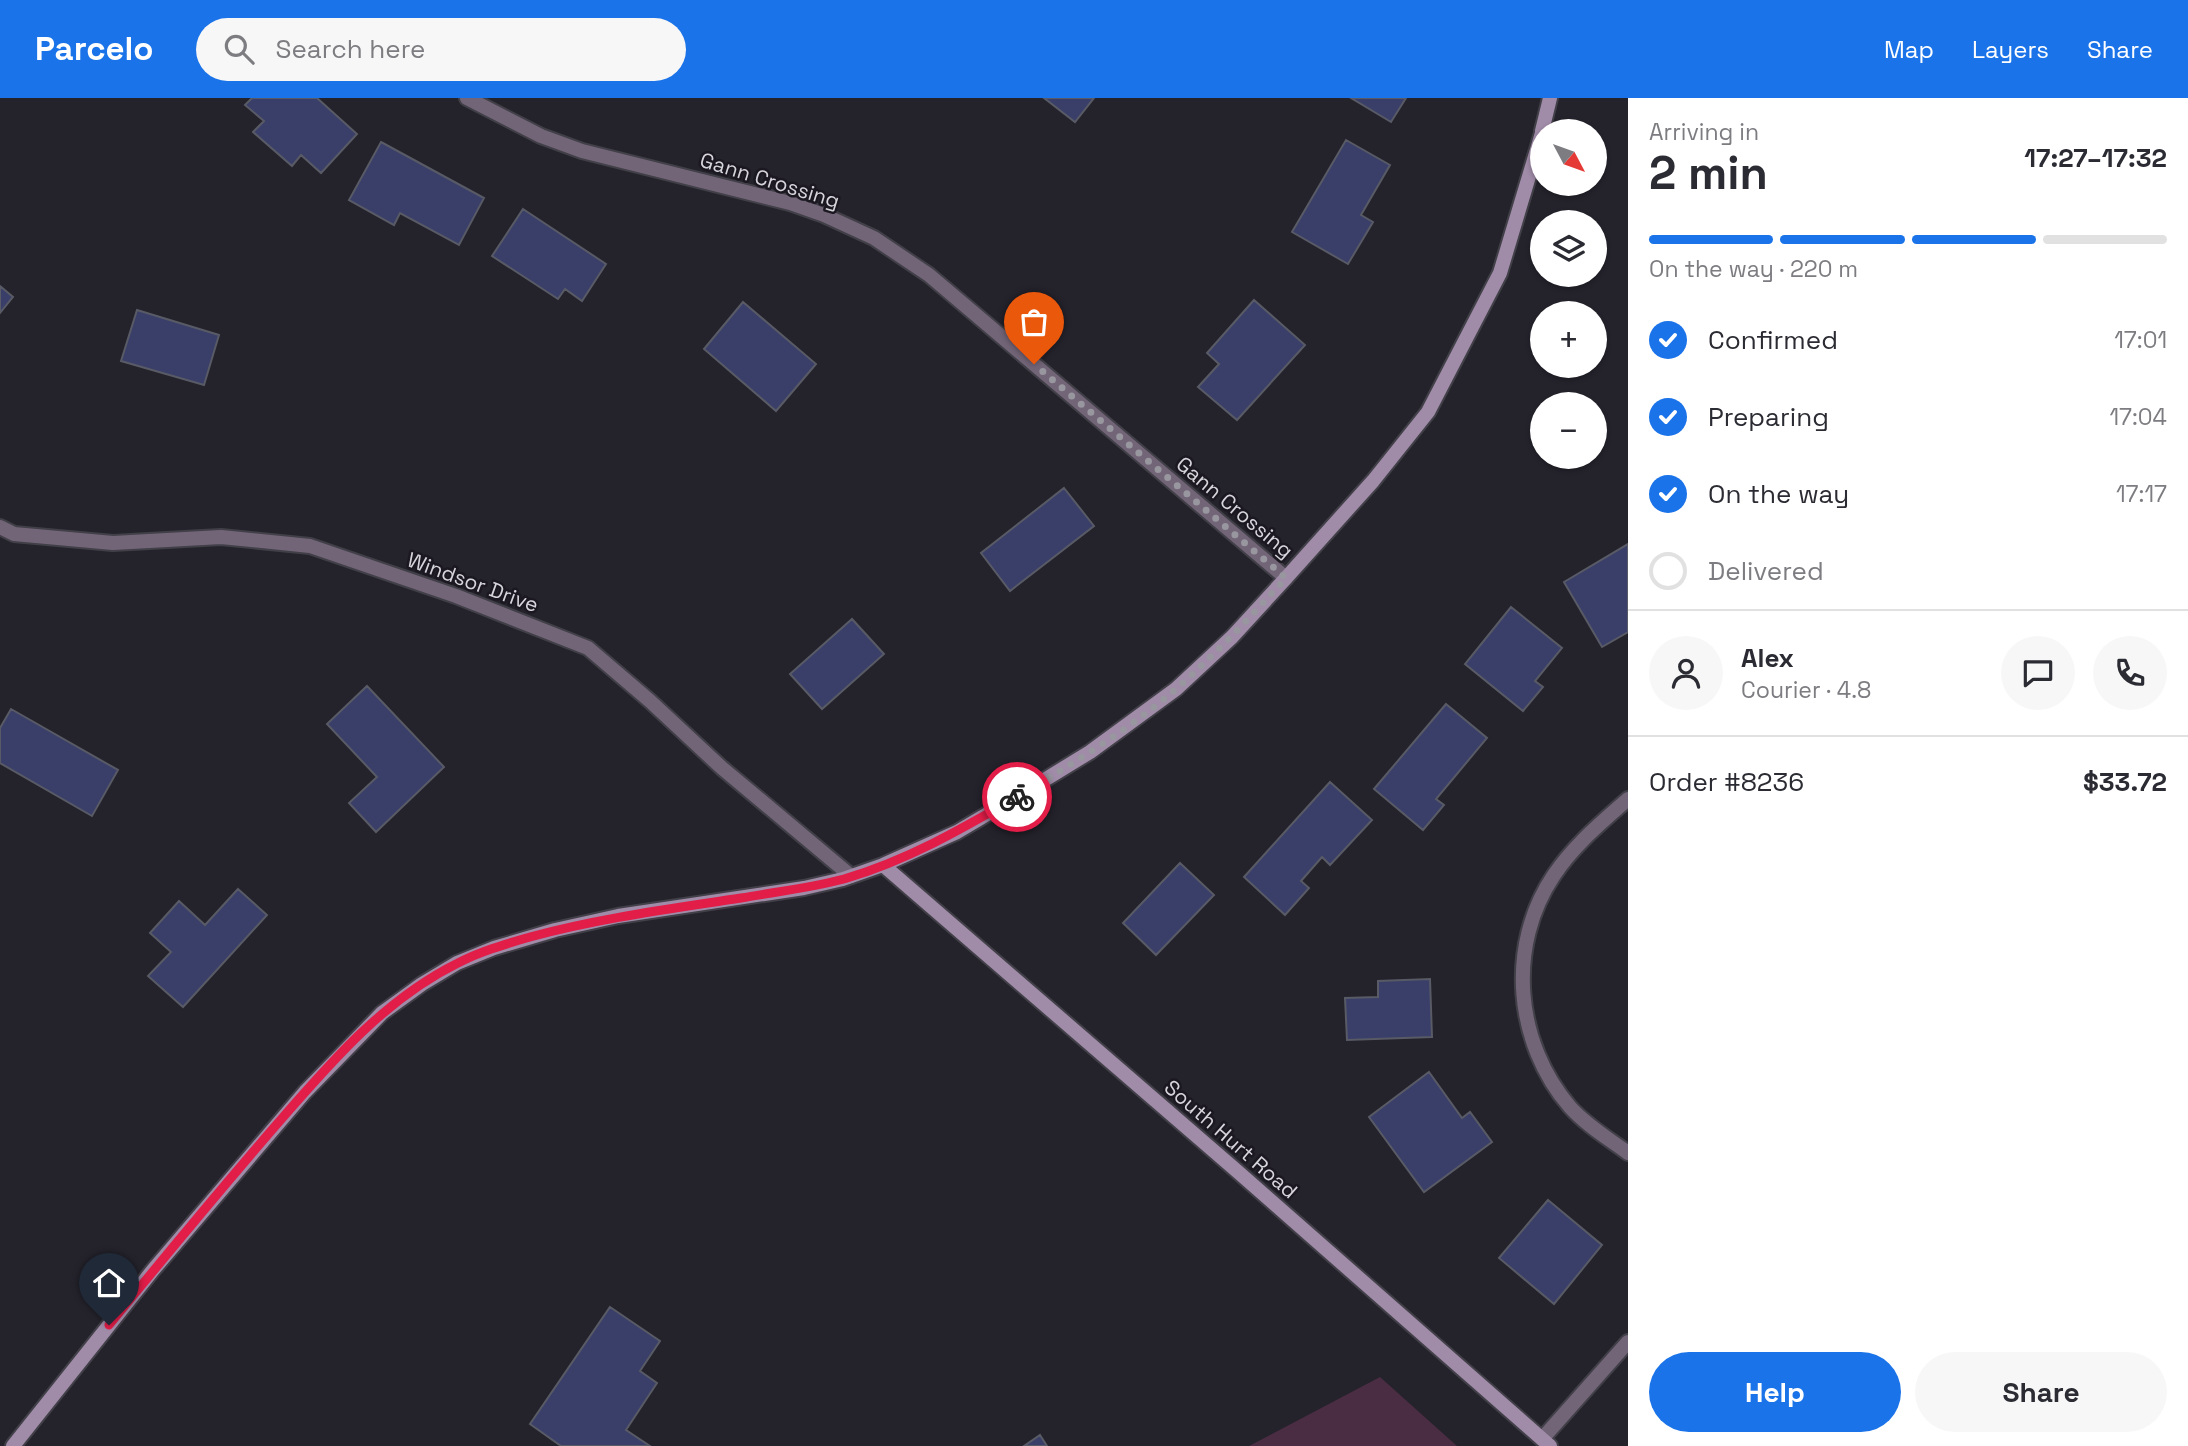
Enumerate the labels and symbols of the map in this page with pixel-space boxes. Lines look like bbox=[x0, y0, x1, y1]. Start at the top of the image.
north arrow bbox=[1530, 119, 1606, 196]
street label: Gann Crossing bbox=[697, 146, 843, 214]
pin bbox=[1004, 292, 1064, 364]
street label: Gann Crossing bbox=[1171, 450, 1299, 564]
street label: Windsor Drive bbox=[404, 546, 542, 618]
courier bbox=[982, 762, 1052, 832]
street label: South Hurt Road bbox=[1159, 1074, 1303, 1204]
pin bbox=[79, 1253, 139, 1325]

